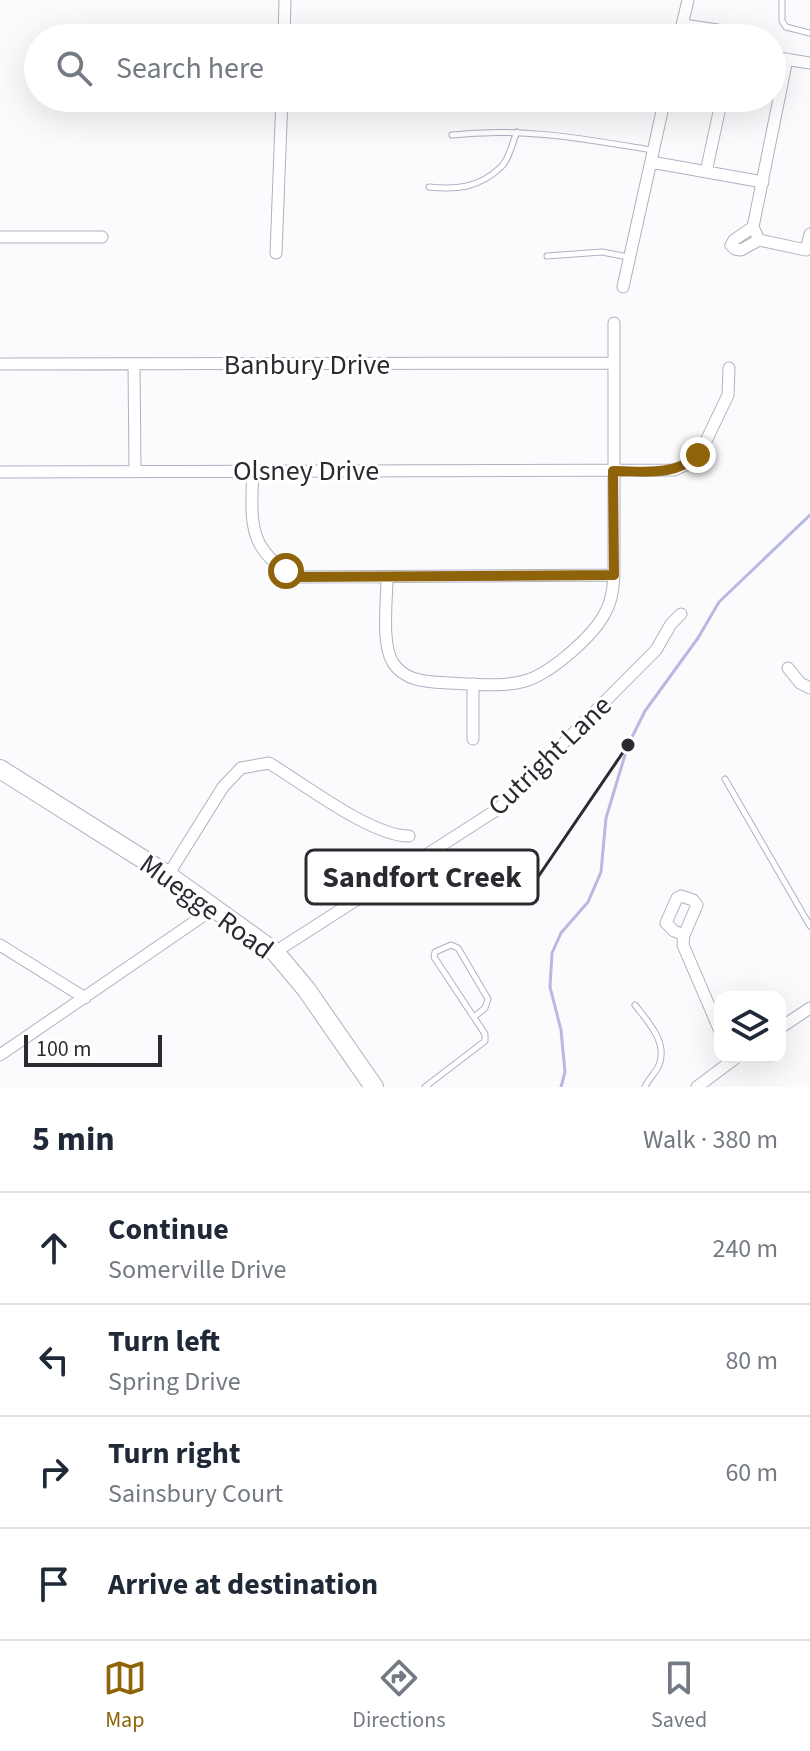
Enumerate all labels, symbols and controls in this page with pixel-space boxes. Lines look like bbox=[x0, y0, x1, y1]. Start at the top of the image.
search box bbox=[24, 24, 786, 112]
icon: search bbox=[52, 46, 96, 90]
text: Search here bbox=[116, 47, 264, 90]
street label: Banbury Drive bbox=[224, 345, 390, 385]
route end bbox=[680, 437, 716, 473]
street label: Olsney Drive bbox=[233, 451, 379, 491]
route start bbox=[268, 553, 304, 589]
street label: Cutright Lane bbox=[479, 686, 621, 825]
street label: Muegge Road bbox=[131, 845, 282, 969]
callout: Sandfort Creek bbox=[306, 850, 538, 904]
text: Sandfort Creek bbox=[322, 856, 522, 899]
map controls bbox=[714, 991, 786, 1063]
button: layers bbox=[714, 991, 786, 1063]
scale bar bbox=[24, 1031, 162, 1067]
text: 100 m bbox=[36, 1033, 91, 1065]
text: 5 min bbox=[32, 1115, 115, 1164]
text: Walk · 380 m bbox=[643, 1121, 778, 1158]
text: Continue bbox=[108, 1208, 229, 1251]
icon: ahead bbox=[32, 1226, 76, 1270]
text: 240 m bbox=[712, 1230, 778, 1267]
text: Somerville Drive bbox=[108, 1251, 286, 1288]
text: Turn left bbox=[108, 1320, 220, 1363]
icon: left bbox=[32, 1338, 76, 1382]
text: 80 m bbox=[725, 1342, 778, 1379]
text: Spring Drive bbox=[108, 1363, 241, 1400]
text: Turn right bbox=[108, 1432, 240, 1475]
icon: right bbox=[32, 1450, 76, 1494]
text: 60 m bbox=[725, 1454, 778, 1491]
text: Sainsbury Court bbox=[108, 1475, 283, 1512]
icon: arrive bbox=[32, 1562, 76, 1606]
text: Arrive at destination bbox=[108, 1563, 378, 1606]
tab: Map bbox=[103, 1656, 147, 1736]
tab: Directions bbox=[352, 1656, 445, 1736]
tab: Saved bbox=[651, 1656, 707, 1736]

